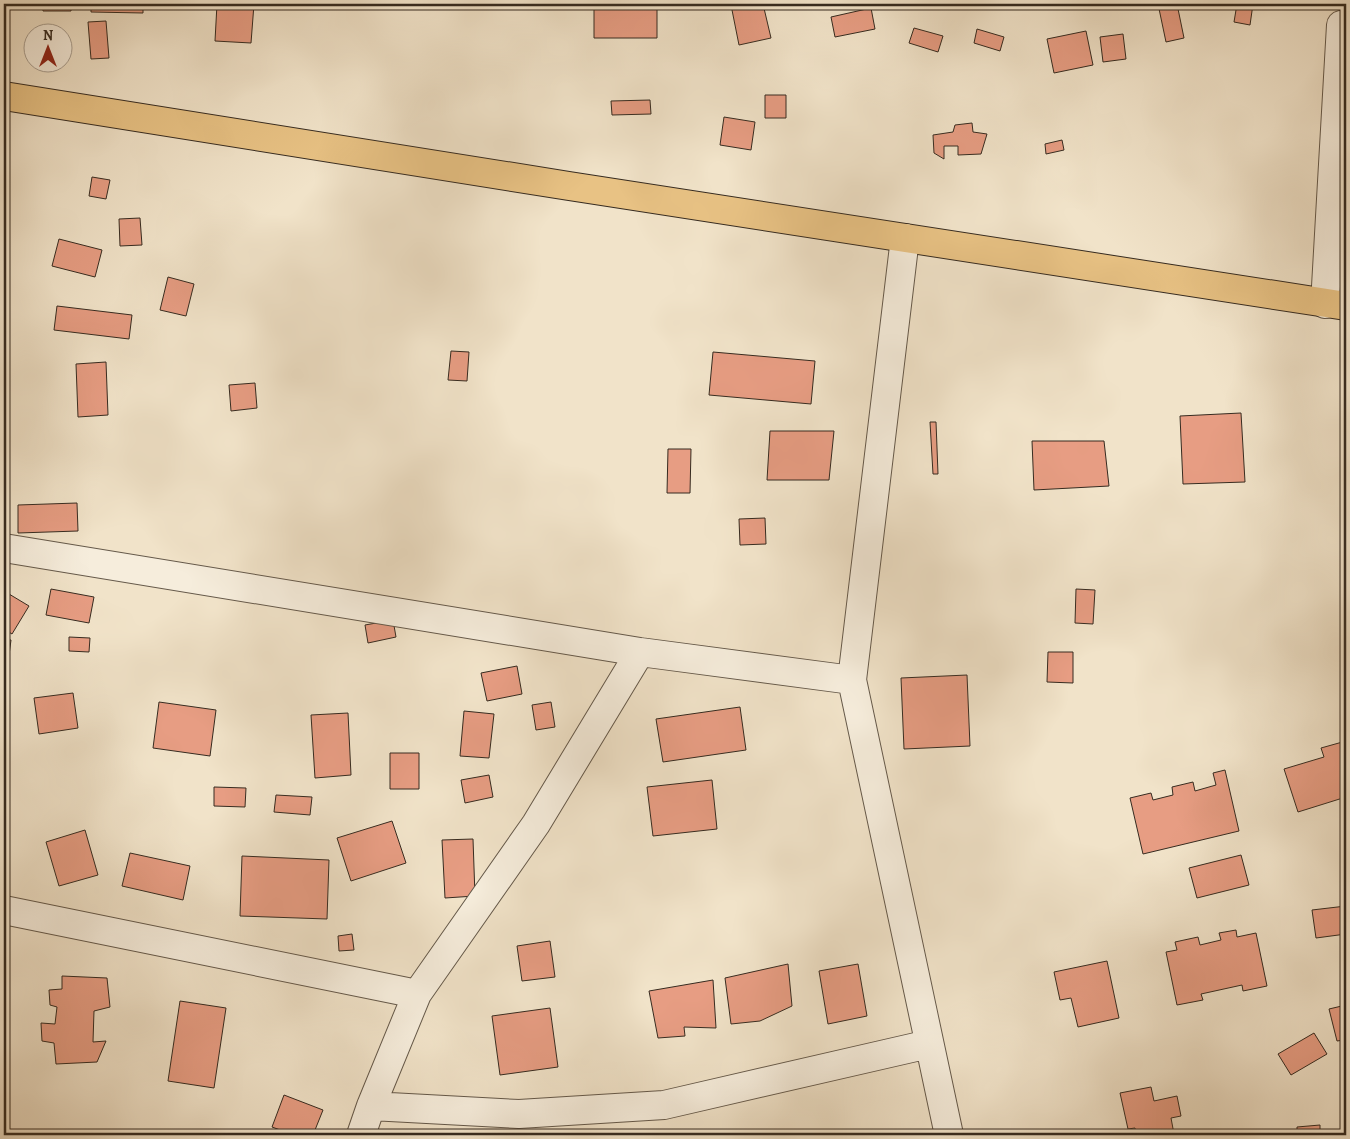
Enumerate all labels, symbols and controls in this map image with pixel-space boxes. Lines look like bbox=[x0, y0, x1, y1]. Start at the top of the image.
north arrow bbox=[22, 22, 72, 72]
text: N bbox=[43, 26, 53, 45]

